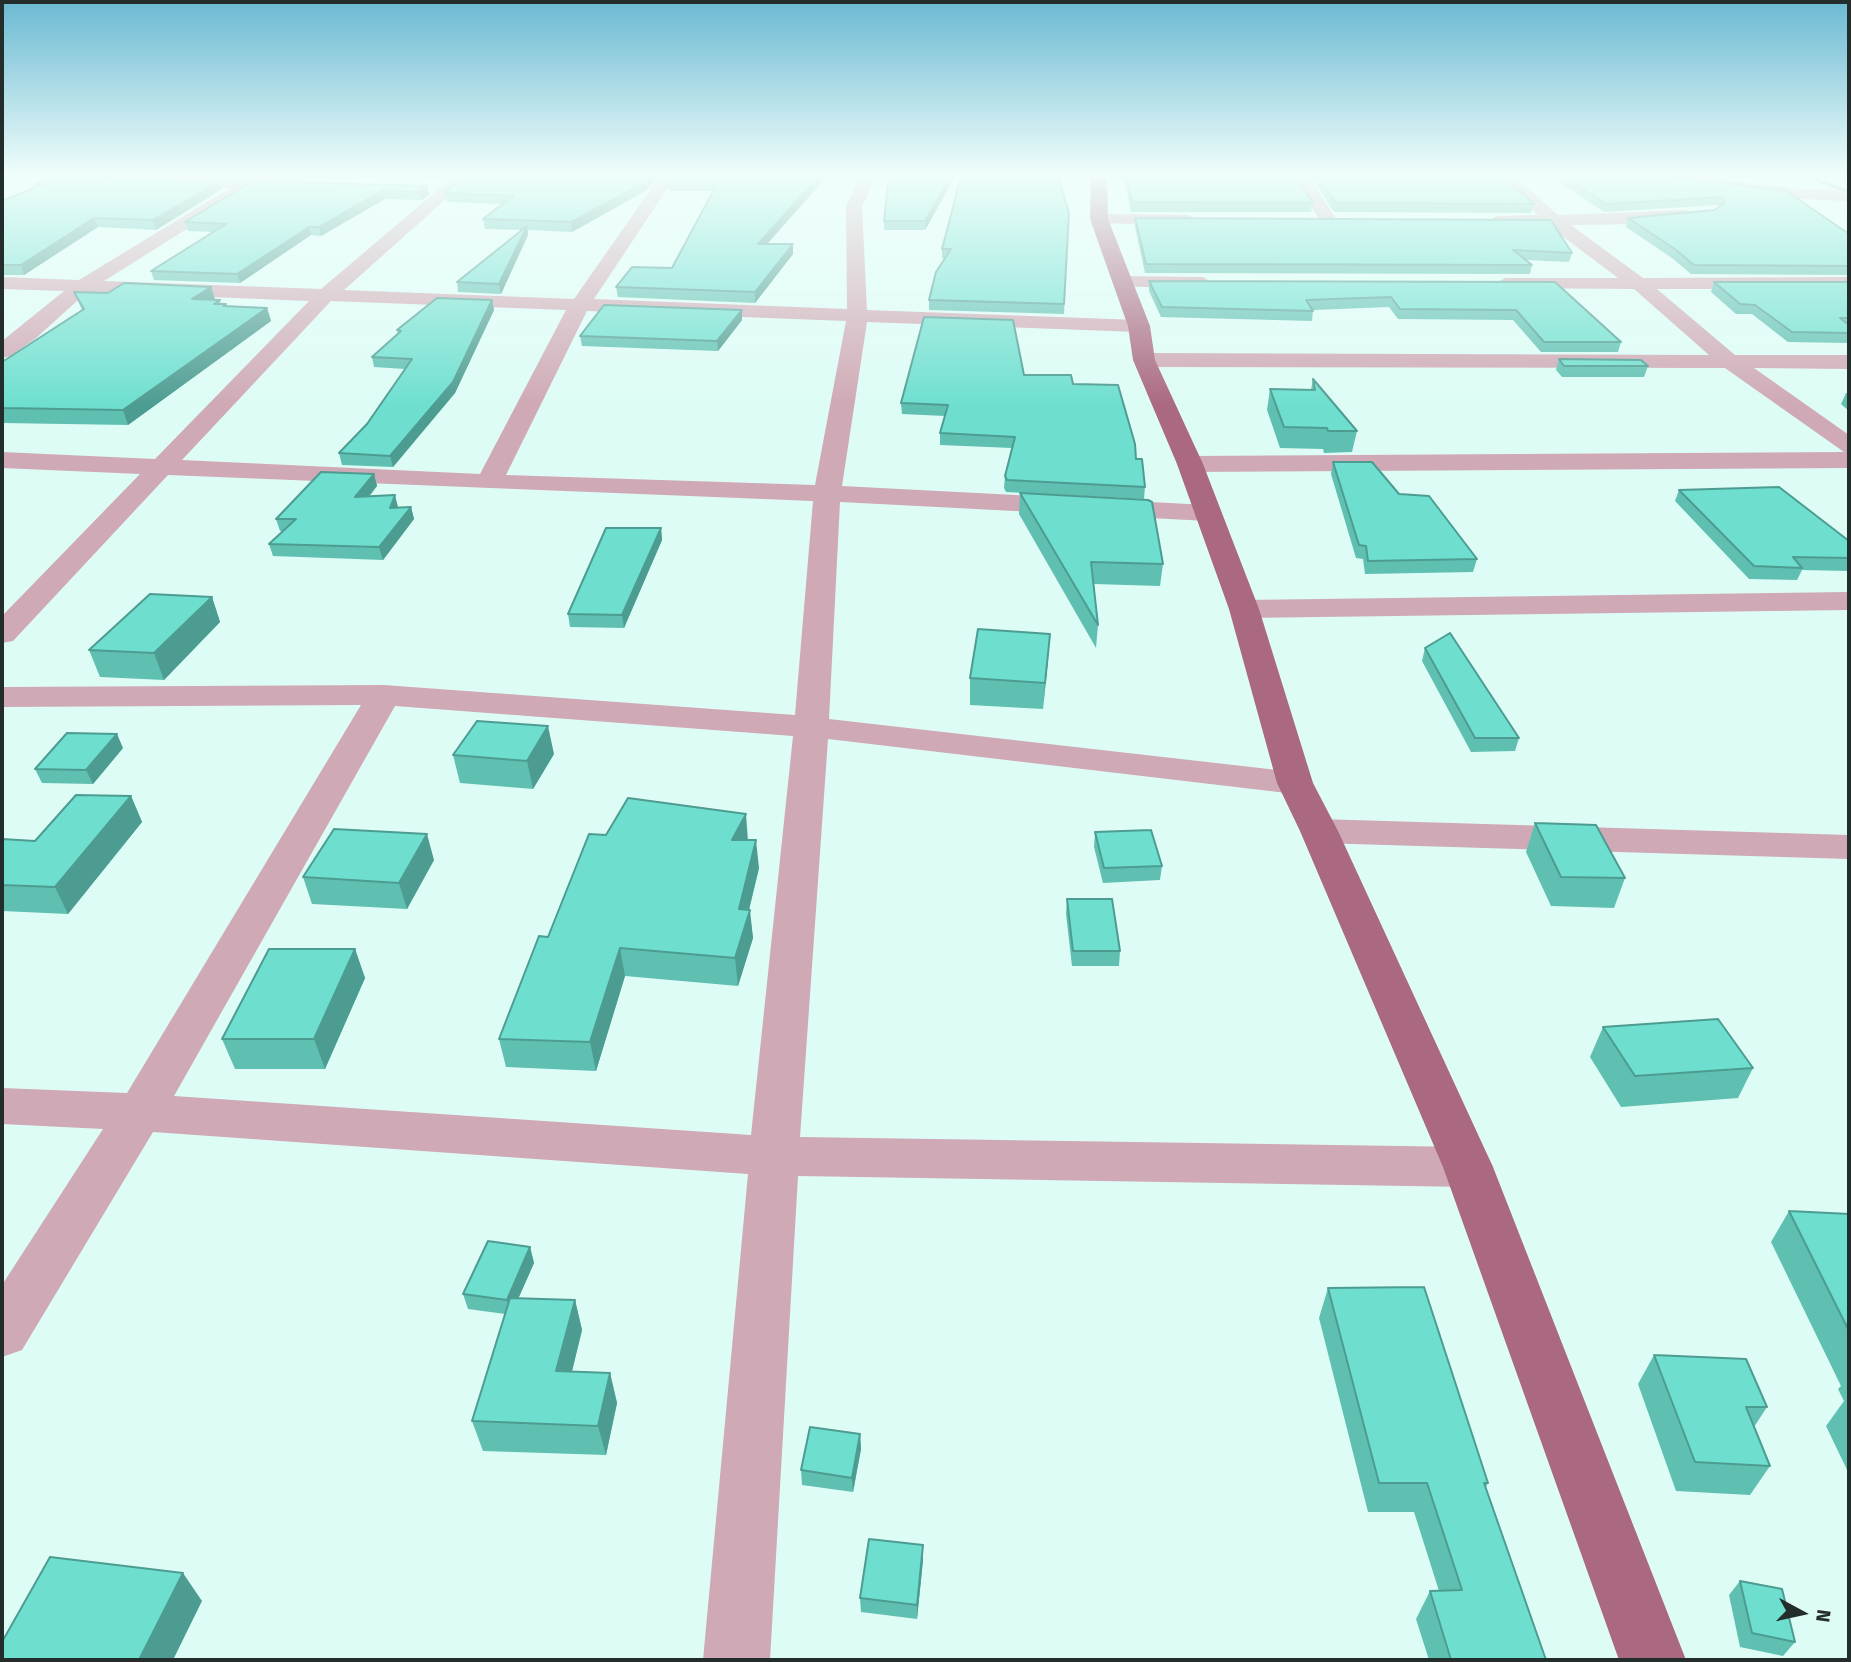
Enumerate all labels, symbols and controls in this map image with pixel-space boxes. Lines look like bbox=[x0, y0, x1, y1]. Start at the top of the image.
north arrow bbox=[1767, 1578, 1837, 1648]
text: N bbox=[1811, 1608, 1836, 1624]

